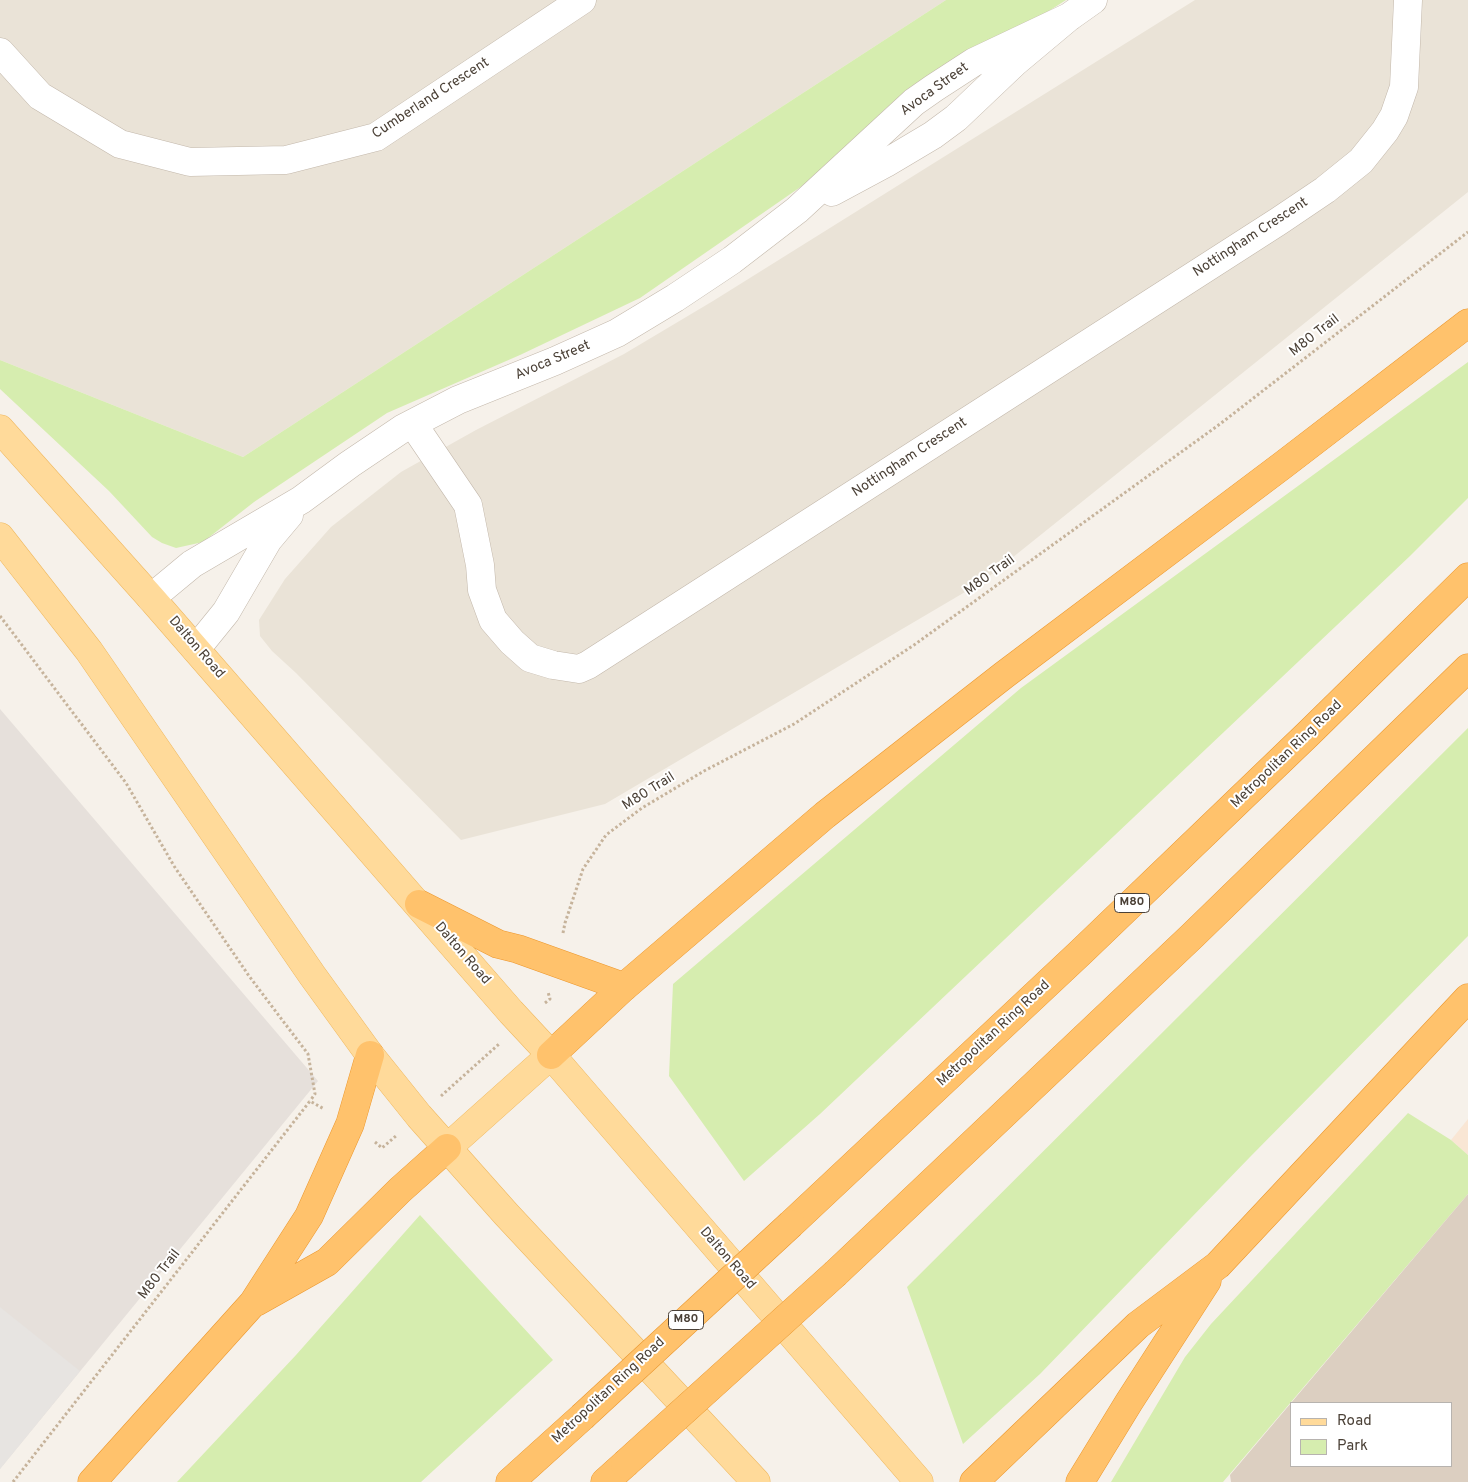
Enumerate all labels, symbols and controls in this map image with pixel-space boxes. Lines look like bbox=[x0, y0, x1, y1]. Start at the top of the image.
street label: Cumberland Crescent bbox=[369, 55, 493, 143]
street label: Avoca Street bbox=[898, 60, 972, 120]
street label: Nottingham Crescent bbox=[1190, 195, 1312, 281]
street label: M80 Trail bbox=[1287, 311, 1343, 361]
street label: Avoca Street bbox=[513, 338, 593, 384]
street label: Nottingham Crescent bbox=[849, 415, 971, 501]
street label: M80 Trail bbox=[961, 552, 1019, 600]
street label: Dalton Road bbox=[164, 614, 228, 682]
street label: Metropolitan Ring Road bbox=[1228, 698, 1346, 812]
street label: M80 Trail bbox=[620, 769, 678, 815]
road number: M80 bbox=[1114, 894, 1150, 912]
street label: Dalton Road bbox=[430, 920, 494, 988]
street label: Metropolitan Ring Road bbox=[934, 977, 1054, 1091]
street label: Dalton Road bbox=[695, 1225, 759, 1293]
street label: M80 Trail bbox=[135, 1247, 185, 1303]
road number: M80 bbox=[668, 1310, 704, 1330]
street label: Metropolitan Ring Road bbox=[549, 1334, 669, 1448]
legend bbox=[1290, 1402, 1453, 1467]
text: Road bbox=[1337, 1412, 1372, 1431]
text: Park bbox=[1337, 1437, 1368, 1456]

